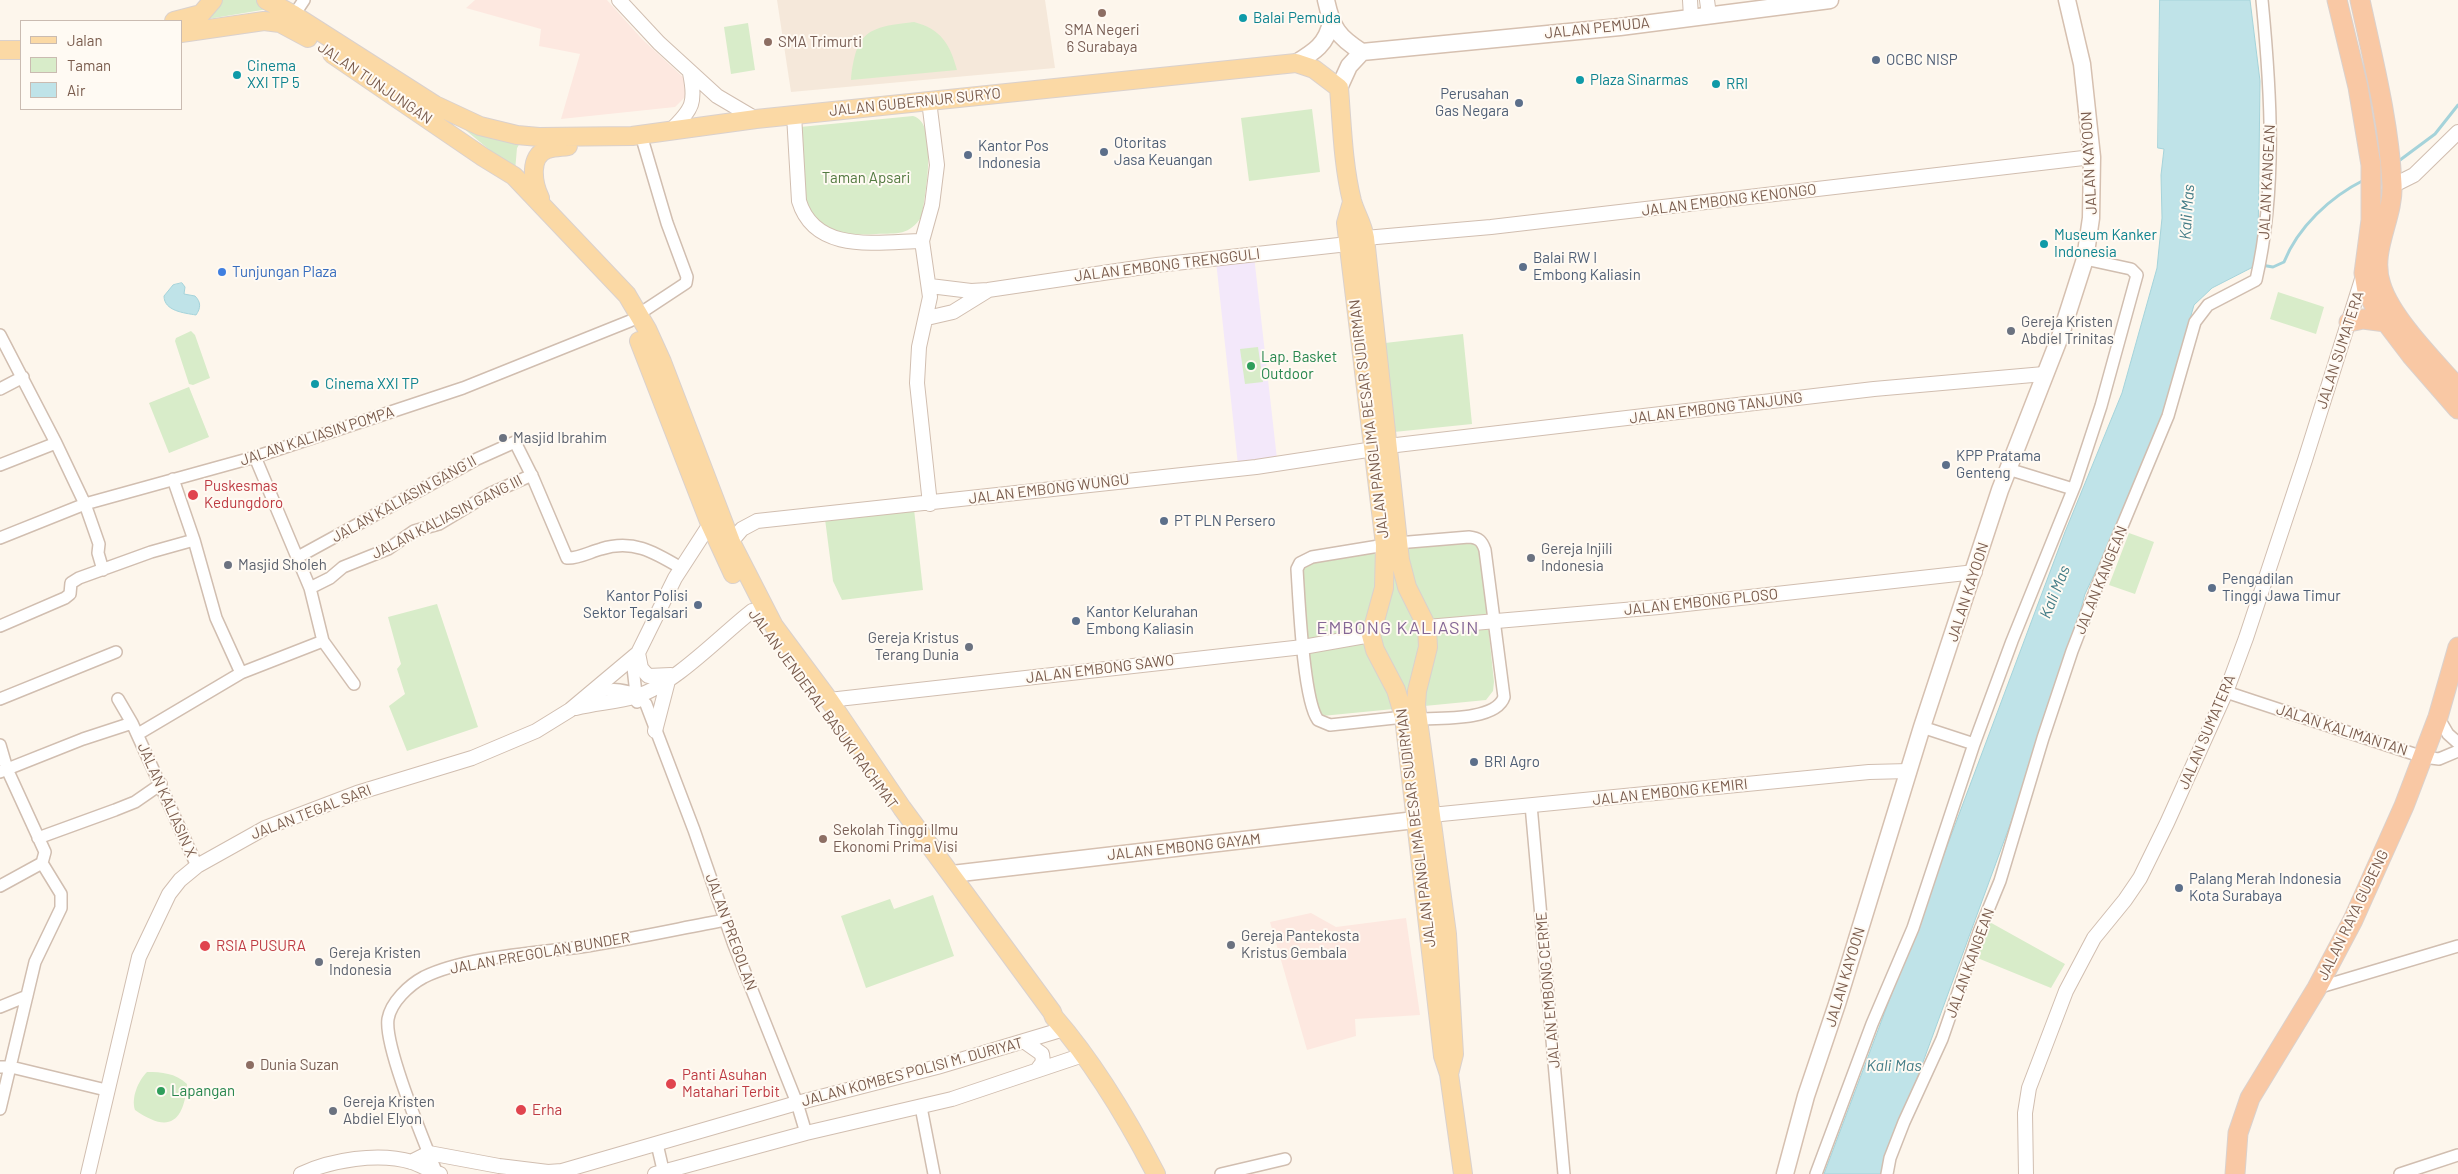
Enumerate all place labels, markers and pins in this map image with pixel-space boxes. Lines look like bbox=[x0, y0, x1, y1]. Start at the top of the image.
marker: SMA Negeri 6 Surabaya bbox=[1096, 7, 1108, 19]
place label: Balai Pemuda bbox=[1253, 9, 1341, 27]
marker: Balai Pemuda bbox=[1237, 12, 1249, 24]
place label: SMA Negeri 6 Surabaya bbox=[1064, 21, 1140, 56]
place label: SMA Trimurti bbox=[778, 33, 862, 51]
marker: SMA Trimurti bbox=[762, 36, 774, 48]
place label: OCBC NISP bbox=[1886, 51, 1958, 69]
marker: OCBC NISP bbox=[1870, 54, 1882, 66]
place label: Cinema XXI TP 5 bbox=[247, 57, 300, 92]
marker: Cinema XXI TP 5 bbox=[231, 69, 243, 81]
place label: Plaza Sinarmas bbox=[1590, 71, 1688, 89]
marker: Plaza Sinarmas bbox=[1574, 74, 1586, 86]
place label: RRI bbox=[1726, 75, 1748, 93]
marker: RRI bbox=[1710, 78, 1722, 90]
place label: Perusahan Gas Negara bbox=[1435, 85, 1509, 120]
marker: Perusahan Gas Negara bbox=[1513, 97, 1525, 109]
place label: Otoritas Jasa Keuangan bbox=[1114, 134, 1213, 169]
place label: Kantor Pos Indonesia bbox=[978, 137, 1049, 172]
marker: Otoritas Jasa Keuangan bbox=[1098, 146, 1110, 158]
marker: Kantor Pos Indonesia bbox=[962, 149, 974, 161]
place label: Museum Kanker Indonesia bbox=[2054, 226, 2157, 261]
marker: Museum Kanker Indonesia bbox=[2038, 238, 2050, 250]
place label: Balai RW I Embong Kaliasin bbox=[1533, 249, 1641, 284]
marker: Balai RW I Embong Kaliasin bbox=[1517, 261, 1529, 273]
place label: Tunjungan Plaza bbox=[232, 263, 337, 281]
marker: Tunjungan Plaza bbox=[216, 266, 228, 278]
place label: Gereja Kristen Abdiel Trinitas bbox=[2021, 313, 2114, 348]
marker: Gereja Kristen Abdiel Trinitas bbox=[2005, 325, 2017, 337]
place label: Lap. Basket Outdoor bbox=[1261, 348, 1337, 383]
marker: Lap. Basket Outdoor bbox=[1245, 360, 1257, 372]
place label: Cinema XXI TP bbox=[325, 375, 419, 393]
marker: Cinema XXI TP bbox=[309, 378, 321, 390]
place label: Masjid Ibrahim bbox=[513, 429, 607, 447]
marker: Masjid Ibrahim bbox=[497, 432, 509, 444]
place label: KPP Pratama Genteng bbox=[1956, 447, 2041, 482]
marker: KPP Pratama Genteng bbox=[1940, 459, 1952, 471]
place label: Puskesmas Kedungdoro bbox=[204, 477, 283, 512]
marker: Puskesmas Kedungdoro bbox=[186, 488, 200, 502]
place label: PT PLN Persero bbox=[1174, 512, 1276, 530]
marker: PT PLN Persero bbox=[1158, 515, 1170, 527]
place label: Gereja Injili Indonesia bbox=[1541, 540, 1613, 575]
marker: Gereja Injili Indonesia bbox=[1525, 552, 1537, 564]
place label: Masjid Sholeh bbox=[238, 556, 327, 574]
marker: Masjid Sholeh bbox=[222, 559, 234, 571]
place label: Pengadilan Tinggi Jawa Timur bbox=[2222, 570, 2341, 605]
marker: Pengadilan Tinggi Jawa Timur bbox=[2206, 582, 2218, 594]
place label: Kantor Polisi Sektor Tegalsari bbox=[583, 587, 688, 622]
marker: Kantor Polisi Sektor Tegalsari bbox=[692, 599, 704, 611]
place label: Kantor Kelurahan Embong Kaliasin bbox=[1086, 603, 1198, 638]
marker: Kantor Kelurahan Embong Kaliasin bbox=[1070, 615, 1082, 627]
place label: Gereja Kristus Terang Dunia bbox=[868, 629, 959, 664]
marker: Gereja Kristus Terang Dunia bbox=[963, 641, 975, 653]
place label: BRI Agro bbox=[1484, 753, 1540, 771]
marker: BRI Agro bbox=[1468, 756, 1480, 768]
place label: Sekolah Tinggi Ilmu Ekonomi Prima Visi bbox=[833, 821, 958, 856]
marker: Sekolah Tinggi Ilmu Ekonomi Prima Visi bbox=[817, 833, 829, 845]
place label: Palang Merah Indonesia Kota Surabaya bbox=[2189, 870, 2341, 905]
marker: Palang Merah Indonesia Kota Surabaya bbox=[2173, 882, 2185, 894]
place label: Gereja Pantekosta Kristus Gembala bbox=[1241, 927, 1359, 962]
place label: RSIA PUSURA bbox=[216, 937, 306, 955]
marker: RSIA PUSURA bbox=[198, 939, 212, 953]
marker: Gereja Pantekosta Kristus Gembala bbox=[1225, 939, 1237, 951]
place label: Gereja Kristen Indonesia bbox=[329, 944, 421, 979]
marker: Gereja Kristen Indonesia bbox=[313, 956, 325, 968]
place label: Dunia Suzan bbox=[260, 1056, 339, 1074]
marker: Dunia Suzan bbox=[244, 1059, 256, 1071]
place label: Panti Asuhan Matahari Terbit bbox=[682, 1066, 780, 1101]
marker: Panti Asuhan Matahari Terbit bbox=[664, 1077, 678, 1091]
place label: Lapangan bbox=[171, 1082, 235, 1100]
marker: Lapangan bbox=[155, 1085, 167, 1097]
place label: Gereja Kristen Abdiel Elyon bbox=[343, 1093, 435, 1128]
place label: Erha bbox=[532, 1101, 562, 1119]
marker: Erha bbox=[514, 1103, 528, 1117]
marker: Gereja Kristen Abdiel Elyon bbox=[327, 1105, 339, 1117]

